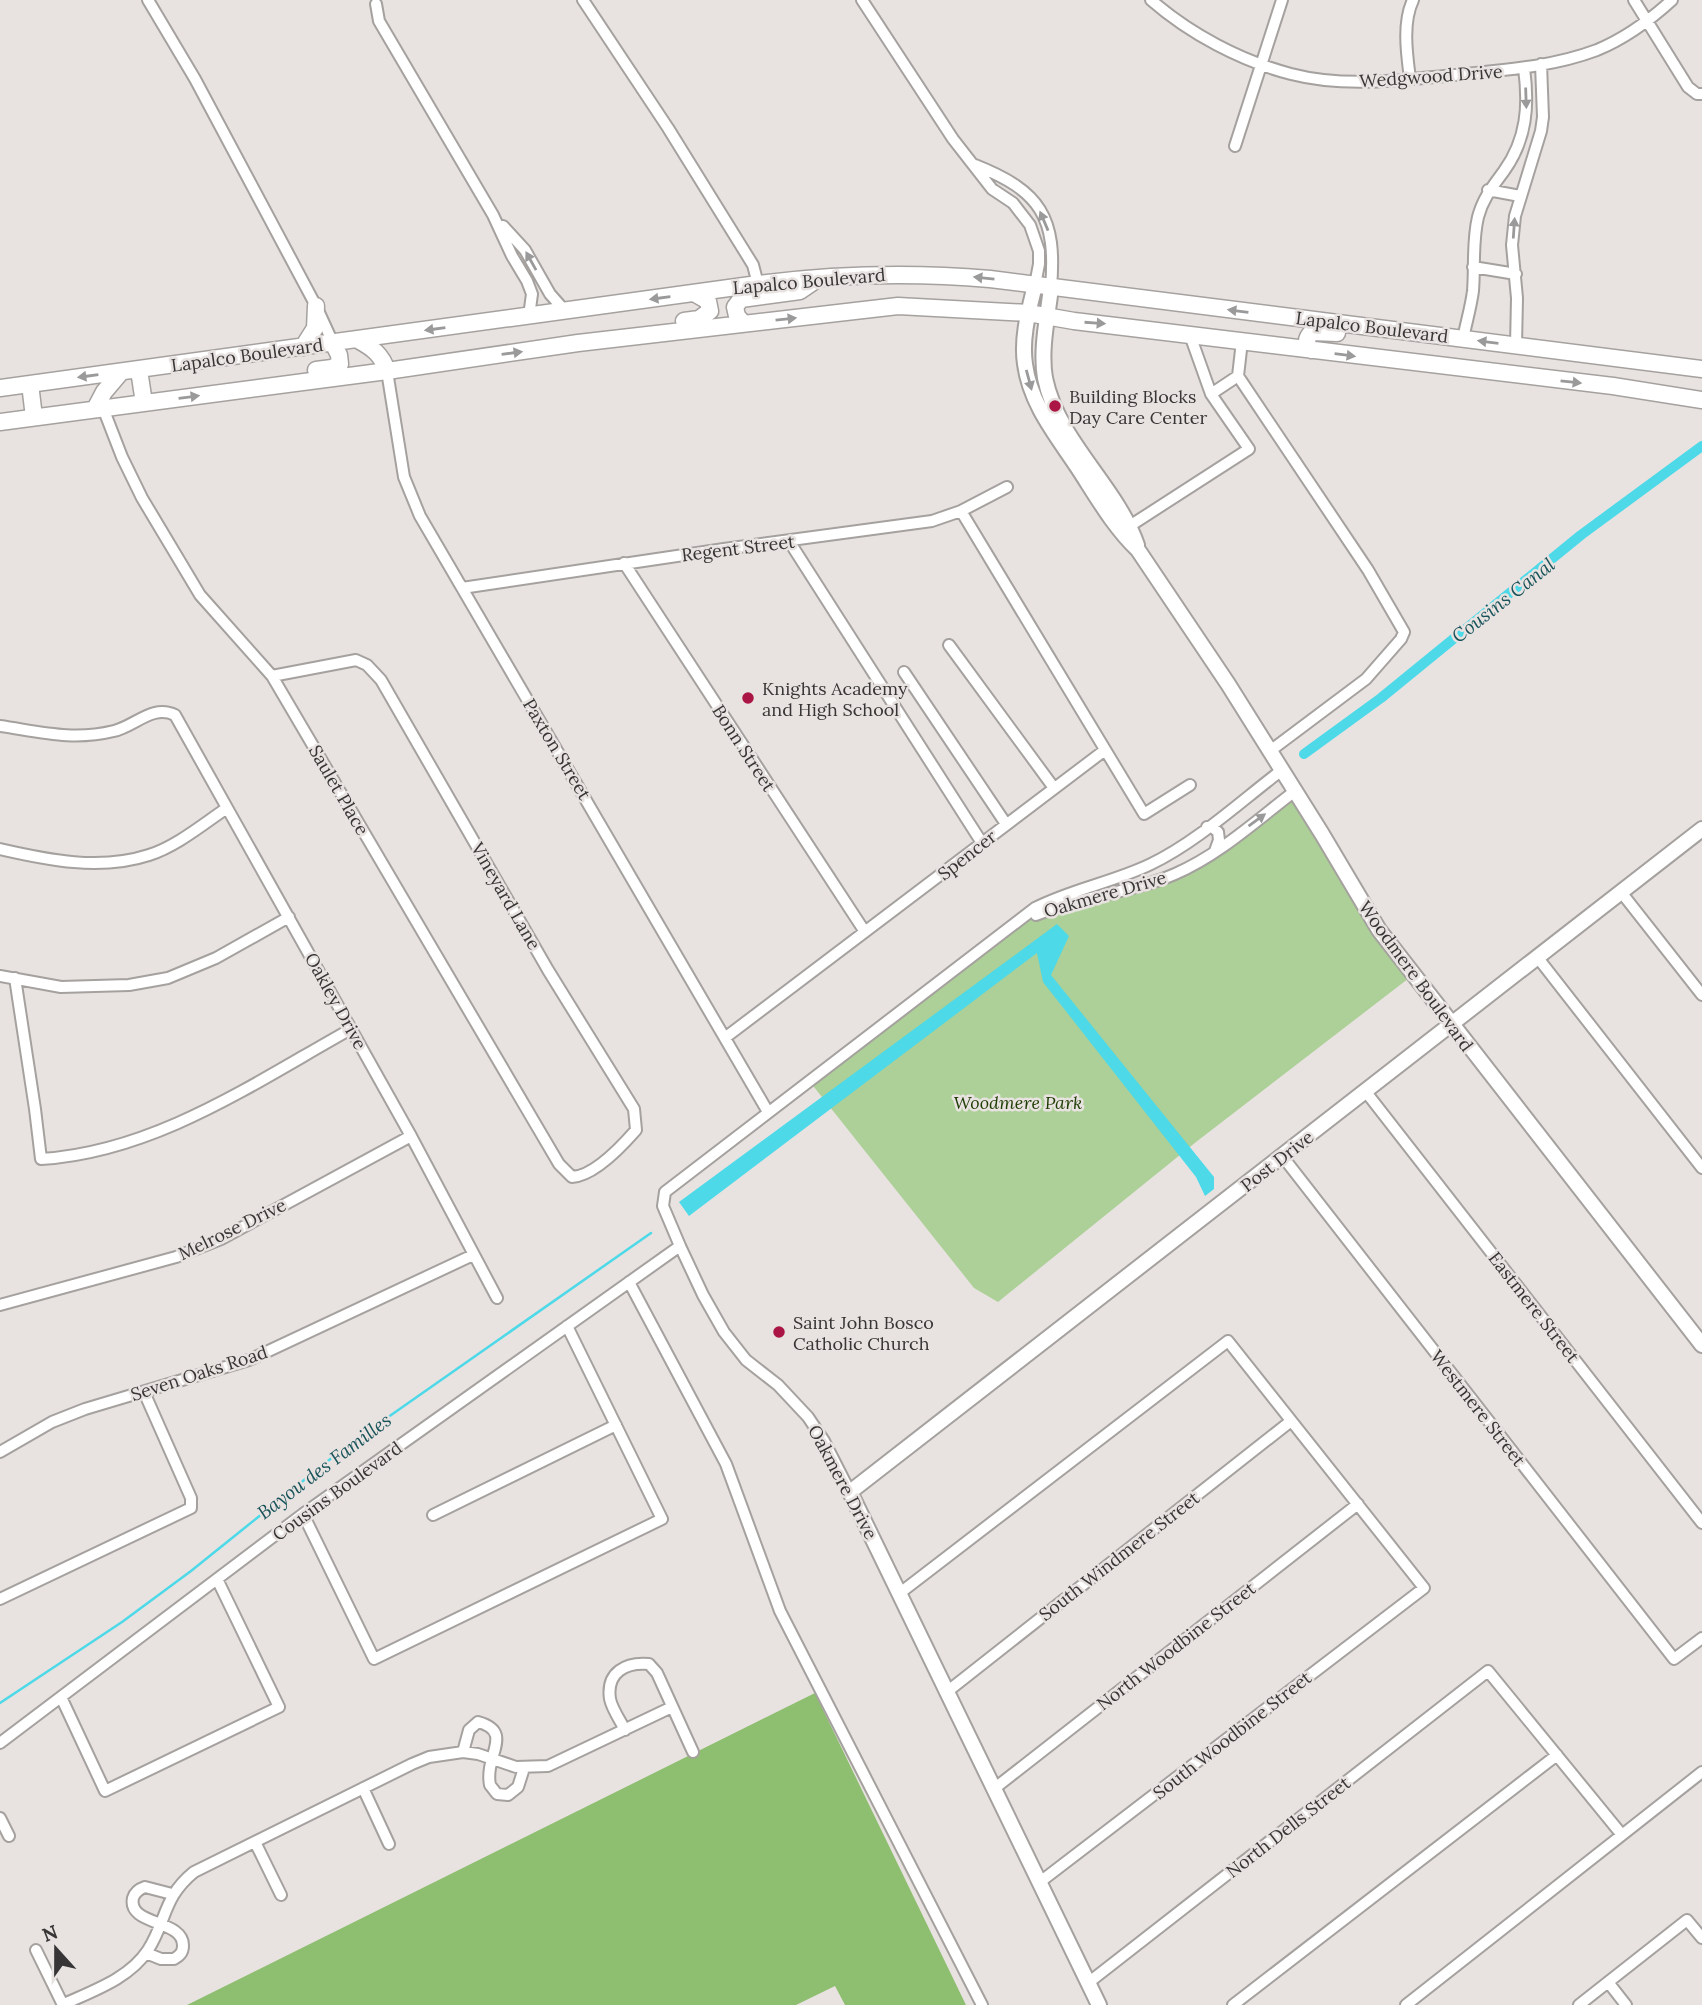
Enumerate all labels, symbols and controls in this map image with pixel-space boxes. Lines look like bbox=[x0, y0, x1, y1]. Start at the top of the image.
street label: Wedgwood Drive bbox=[1359, 60, 1504, 92]
one-way arrow bbox=[1521, 87, 1532, 109]
one-way arrow bbox=[1038, 210, 1049, 231]
one-way arrow bbox=[1509, 217, 1520, 239]
one-way arrow bbox=[525, 251, 537, 271]
street label: Lapalco Boulevard bbox=[732, 263, 887, 299]
one-way arrow bbox=[973, 272, 995, 283]
one-way arrow bbox=[649, 292, 671, 303]
one-way arrow bbox=[1227, 305, 1249, 316]
street label: Lapalco Boulevard bbox=[1294, 306, 1450, 348]
one-way arrow bbox=[775, 313, 797, 324]
one-way arrow bbox=[1084, 318, 1106, 329]
one-way arrow bbox=[424, 324, 446, 335]
street label: Lapalco Boulevard bbox=[169, 333, 325, 377]
one-way arrow bbox=[1477, 336, 1499, 347]
one-way arrow bbox=[501, 347, 523, 358]
one-way arrow bbox=[1334, 349, 1356, 360]
one-way arrow bbox=[1024, 369, 1035, 391]
one-way arrow bbox=[77, 371, 99, 382]
one-way arrow bbox=[1560, 377, 1582, 388]
place label: Building Blocks Day Care Center bbox=[1069, 385, 1208, 429]
one-way arrow bbox=[178, 391, 200, 402]
marker: Building Blocks Day Care Center bbox=[1047, 398, 1063, 414]
street label: Regent Street bbox=[680, 530, 796, 566]
water label: Cousins Canal bbox=[1447, 552, 1560, 648]
place label: Knights Academy and High School bbox=[762, 677, 908, 721]
marker: Knights Academy and High School bbox=[740, 690, 756, 706]
street label: Paxton Street bbox=[518, 694, 596, 804]
street label: Bonn Street bbox=[707, 700, 781, 796]
street label: Saulet Place bbox=[304, 741, 374, 840]
one-way arrow bbox=[1248, 813, 1266, 827]
street label: Spencer bbox=[933, 825, 1001, 885]
street label: Vineyard Lane bbox=[466, 837, 546, 954]
street label: Oakmere Drive bbox=[1041, 865, 1169, 922]
street label: Woodmere Boulevard bbox=[1354, 896, 1479, 1056]
street label: Oakley Drive bbox=[300, 949, 372, 1054]
park label: Woodmere Park bbox=[954, 1091, 1082, 1114]
street label: Post Drive bbox=[1236, 1125, 1318, 1197]
street label: Melrose Drive bbox=[174, 1193, 290, 1265]
street label: Eastmere Street bbox=[1483, 1247, 1585, 1367]
place label: Saint John Bosco Catholic Church bbox=[793, 1311, 934, 1355]
marker: Saint John Bosco Catholic Church bbox=[771, 1324, 787, 1340]
street label: Seven Oaks Road bbox=[128, 1340, 270, 1406]
street label: Westmere Street bbox=[1425, 1345, 1531, 1471]
water label: Bayou des Familles bbox=[252, 1408, 396, 1524]
street label: Oakmere Drive bbox=[803, 1421, 883, 1543]
street label: Cousins Boulevard bbox=[268, 1436, 407, 1546]
street label: South Windmere Street bbox=[1034, 1486, 1204, 1626]
street label: North Woodbine Street bbox=[1092, 1577, 1260, 1715]
street label: South Woodbine Street bbox=[1148, 1666, 1316, 1804]
street label: North Dells Street bbox=[1221, 1771, 1355, 1883]
north arrow bbox=[21, 1914, 91, 1984]
text: N bbox=[39, 1919, 61, 1947]

